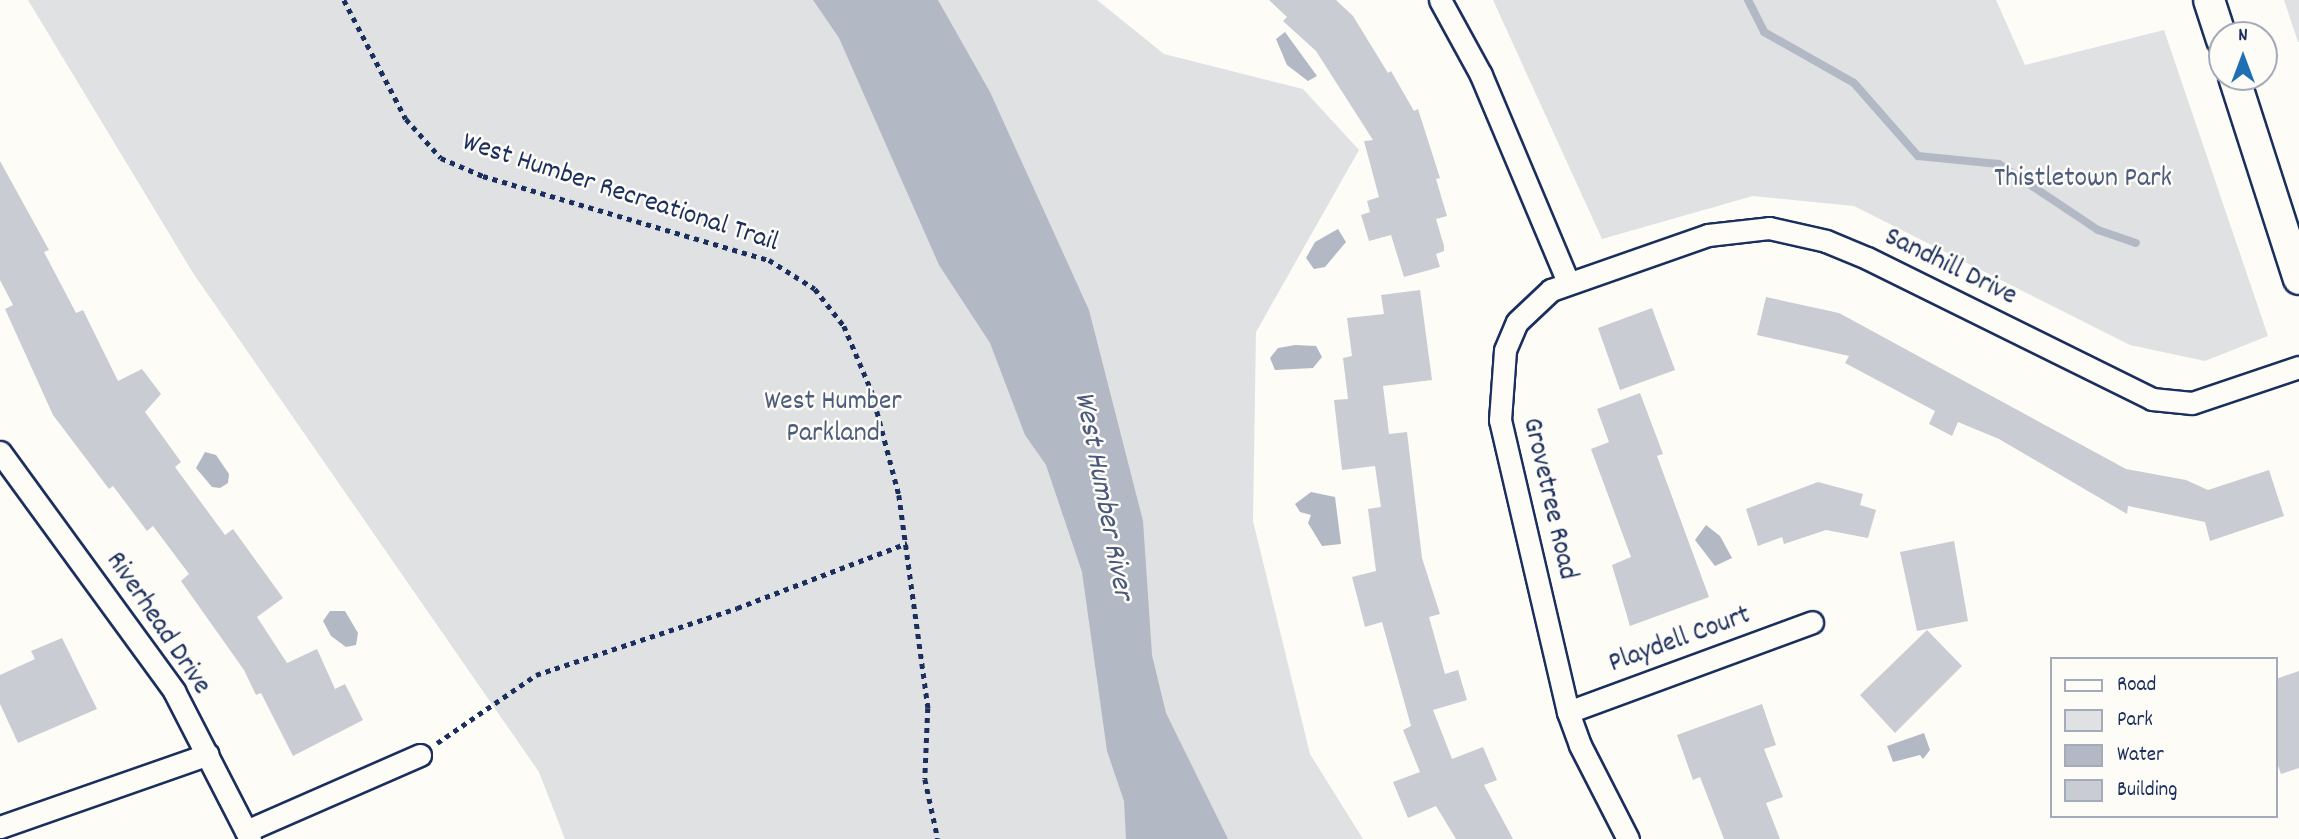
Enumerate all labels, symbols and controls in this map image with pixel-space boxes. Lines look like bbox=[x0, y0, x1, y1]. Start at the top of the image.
north arrow bbox=[2208, 21, 2278, 91]
text: N bbox=[2238, 23, 2248, 50]
street label: West Humber Recreational Trail bbox=[458, 127, 782, 261]
park label: Thistletown Park bbox=[1994, 163, 2172, 197]
street label: Sandhill Drive bbox=[1878, 222, 2022, 314]
park label: West Humber Parkland bbox=[764, 386, 902, 452]
water label: West Humber River bbox=[1063, 389, 1139, 603]
street label: Grovetree Road bbox=[1513, 415, 1583, 583]
street label: Riverhead Drive bbox=[97, 546, 217, 702]
street label: Playdell Court bbox=[1605, 600, 1755, 682]
legend bbox=[2050, 657, 2278, 818]
text: Road bbox=[2117, 671, 2156, 701]
text: Park bbox=[2117, 706, 2153, 736]
text: Water bbox=[2117, 741, 2164, 771]
text: Building bbox=[2117, 776, 2177, 806]

